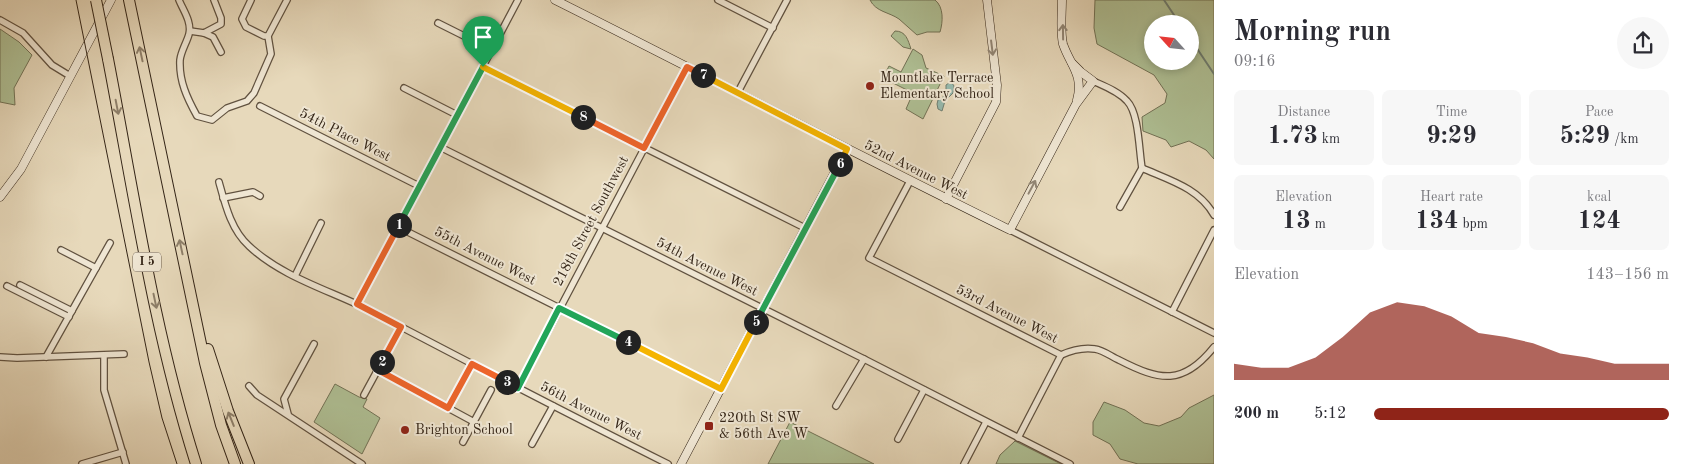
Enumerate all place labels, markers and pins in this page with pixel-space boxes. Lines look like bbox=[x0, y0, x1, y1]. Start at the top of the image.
pin bbox=[462, 16, 504, 67]
pin: 7 bbox=[690, 62, 716, 88]
place label: Mountlake Terrace Elementary School bbox=[880, 71, 994, 101]
marker: Mountlake Terrace Elementary School bbox=[864, 80, 876, 92]
pin: 8 bbox=[570, 104, 596, 130]
pin: 6 bbox=[828, 152, 852, 176]
pin: 1 bbox=[386, 212, 412, 238]
pin: 5 bbox=[744, 310, 768, 334]
pin: 4 bbox=[616, 330, 640, 354]
pin: 2 bbox=[370, 350, 394, 374]
pin: 3 bbox=[494, 370, 520, 394]
place label: 220th St SW & 56th Ave W bbox=[719, 411, 809, 441]
marker: 220th St SW & 56th Ave W bbox=[703, 420, 715, 432]
place label: Brighton School bbox=[415, 423, 513, 437]
marker: Brighton School bbox=[399, 424, 411, 436]

